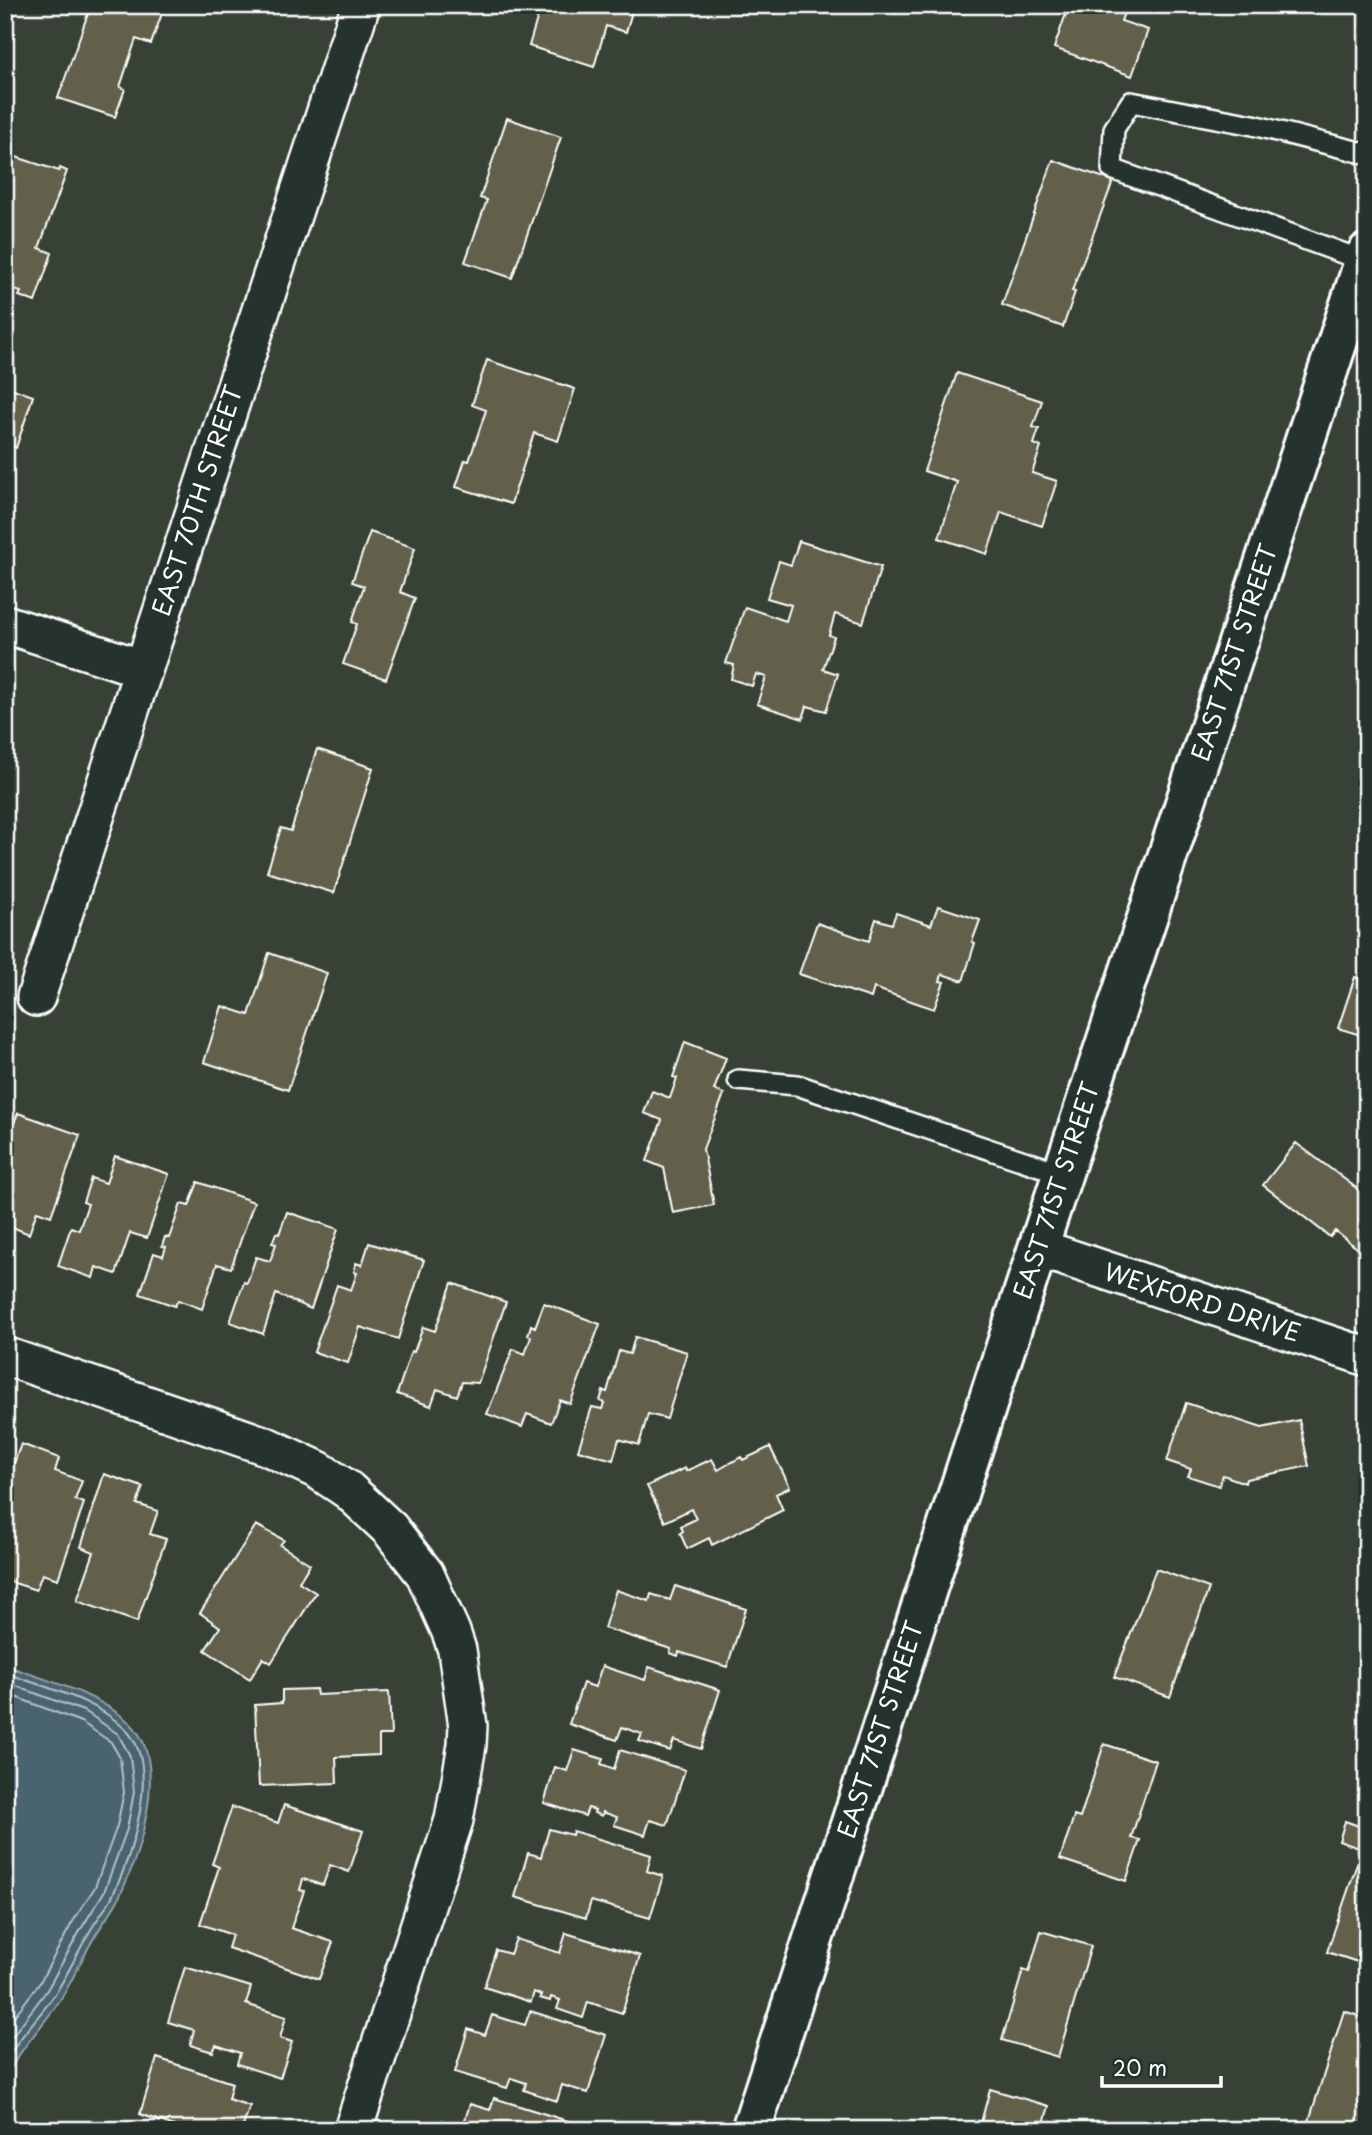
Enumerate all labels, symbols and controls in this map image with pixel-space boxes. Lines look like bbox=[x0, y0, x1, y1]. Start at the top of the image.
street label: EAST 70TH STREET bbox=[142, 380, 251, 620]
street label: EAST 71ST STREET bbox=[1181, 539, 1285, 766]
street label: EAST 71ST STREET bbox=[1003, 1077, 1107, 1304]
street label: WEXFORD DRIVE bbox=[1100, 1252, 1305, 1350]
street label: EAST 71ST STREET bbox=[827, 1616, 931, 1843]
scale bar bbox=[1102, 2044, 1222, 2088]
text: 20 m bbox=[1113, 2051, 1167, 2083]

